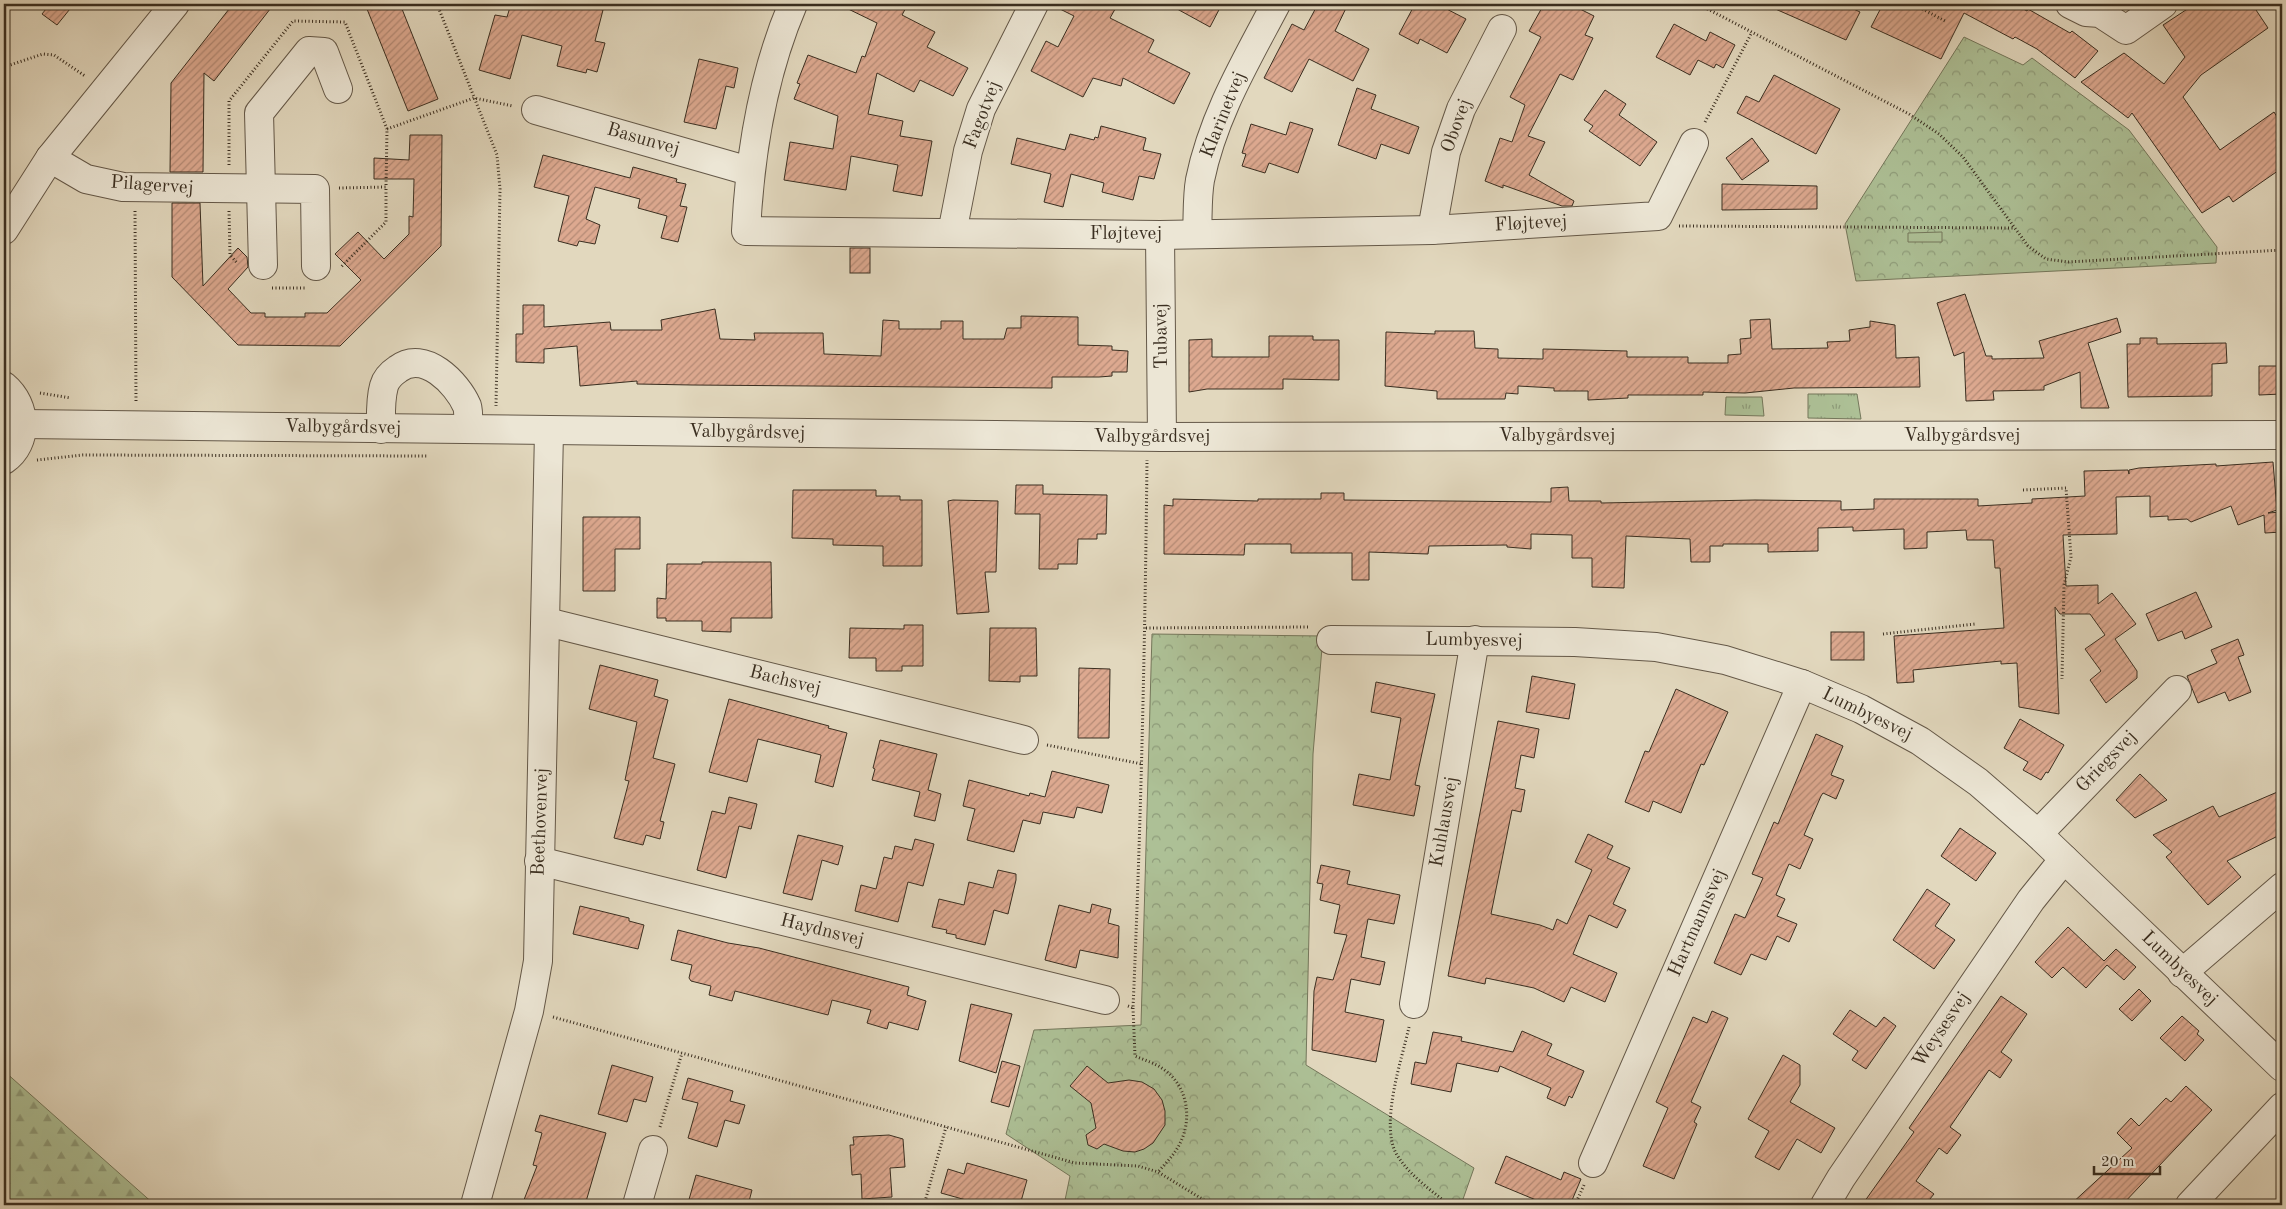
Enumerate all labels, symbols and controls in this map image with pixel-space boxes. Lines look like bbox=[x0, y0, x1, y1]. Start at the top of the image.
street label: Klarinetvej bbox=[1198, 69, 1250, 161]
street label: Fagotvej bbox=[961, 78, 1005, 152]
street label: Obovej bbox=[1439, 97, 1475, 155]
street label: Basunvej bbox=[604, 121, 682, 159]
street label: Pilagervej bbox=[110, 174, 194, 198]
street label: Fløjtevej bbox=[1494, 213, 1568, 235]
street label: Fløjtevej bbox=[1090, 225, 1162, 244]
street label: Tubavej bbox=[1152, 303, 1172, 369]
street label: Valbygårdsvej bbox=[284, 417, 402, 439]
street label: Valbygårdsvej bbox=[688, 422, 806, 444]
street label: Valbygårdsvej bbox=[1498, 427, 1616, 446]
street label: Valbygårdsvej bbox=[1903, 427, 2021, 446]
street label: Valbygårdsvej bbox=[1093, 428, 1211, 447]
street label: Lumbyesvej bbox=[1425, 631, 1523, 651]
street label: Bachsvej bbox=[747, 663, 823, 699]
street label: Lumbyesvej bbox=[1819, 685, 1915, 745]
street label: Griegsvej bbox=[2073, 727, 2141, 797]
street label: Beethovenvej bbox=[530, 768, 552, 876]
street label: Kuhlausvej bbox=[1428, 775, 1462, 869]
street label: Hartmannsvej bbox=[1666, 866, 1730, 980]
street label: Haydnsvej bbox=[778, 911, 866, 951]
street label: Lumbyesvej bbox=[2137, 928, 2221, 1010]
street label: Weysesvej bbox=[1910, 989, 1974, 1071]
scale bar bbox=[2094, 1144, 2160, 1176]
text: 20 m bbox=[2101, 1155, 2135, 1170]

